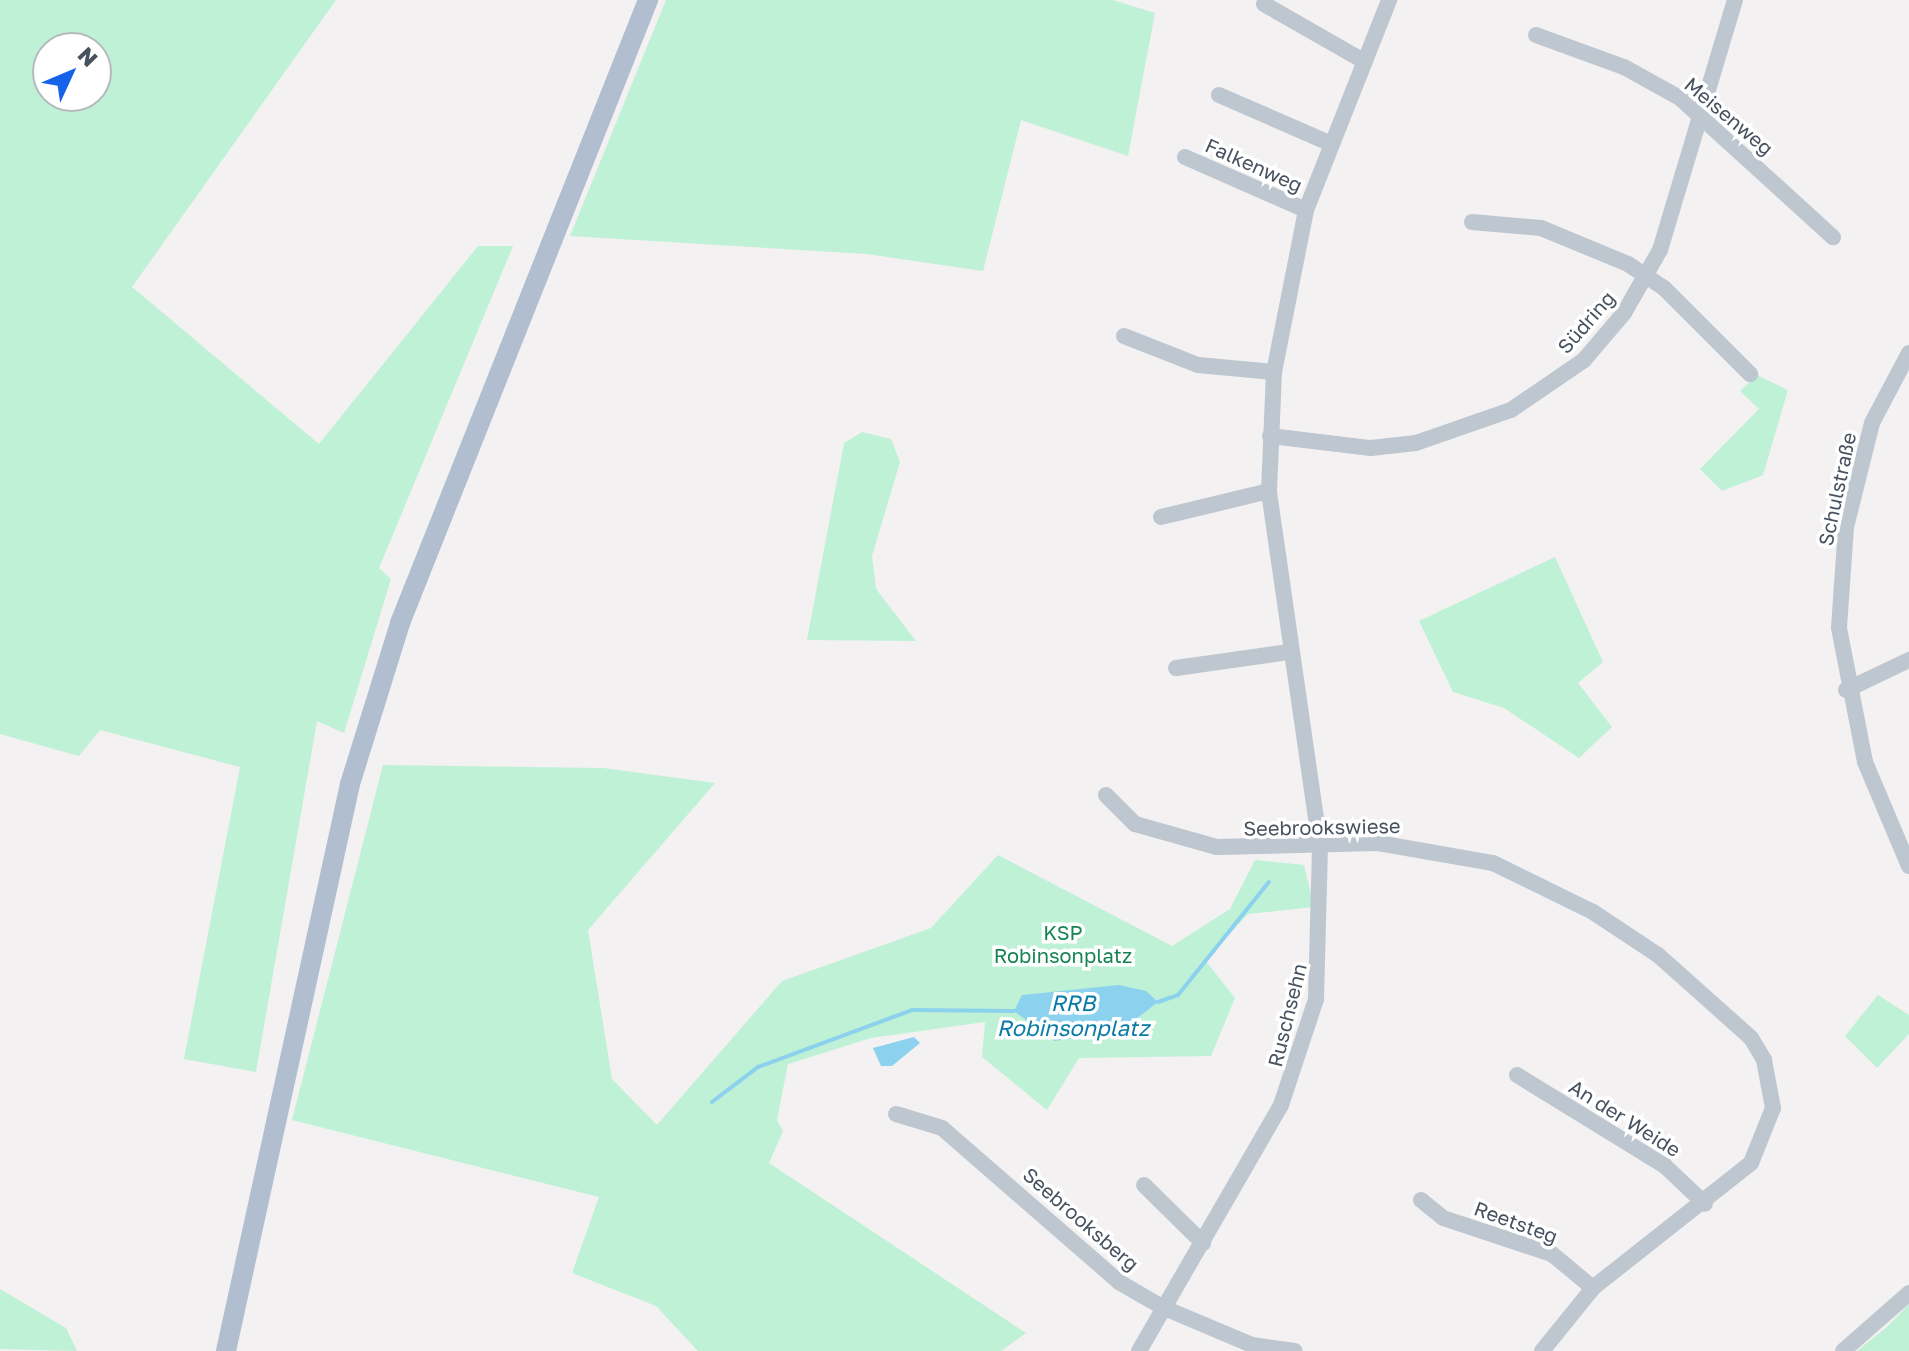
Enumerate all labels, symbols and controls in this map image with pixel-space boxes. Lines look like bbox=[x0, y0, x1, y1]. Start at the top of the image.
north arrow bbox=[32, 32, 112, 112]
text: N bbox=[73, 41, 104, 72]
street label: Meisenweg bbox=[1680, 72, 1778, 160]
street label: Falkenweg bbox=[1202, 133, 1306, 197]
street label: Südring bbox=[1552, 286, 1620, 358]
street label: Schulstraße bbox=[1813, 430, 1861, 548]
street label: Seebrookswiese bbox=[1243, 814, 1401, 840]
park label: KSP Robinsonplatz bbox=[994, 920, 1132, 967]
street label: Ruschsehn bbox=[1263, 961, 1311, 1069]
water label: RRB Robinsonplatz bbox=[997, 989, 1149, 1040]
street label: An der Weide bbox=[1565, 1074, 1685, 1162]
street label: Seebrooksberg bbox=[1018, 1162, 1144, 1276]
street label: Reetsteg bbox=[1471, 1196, 1561, 1248]

